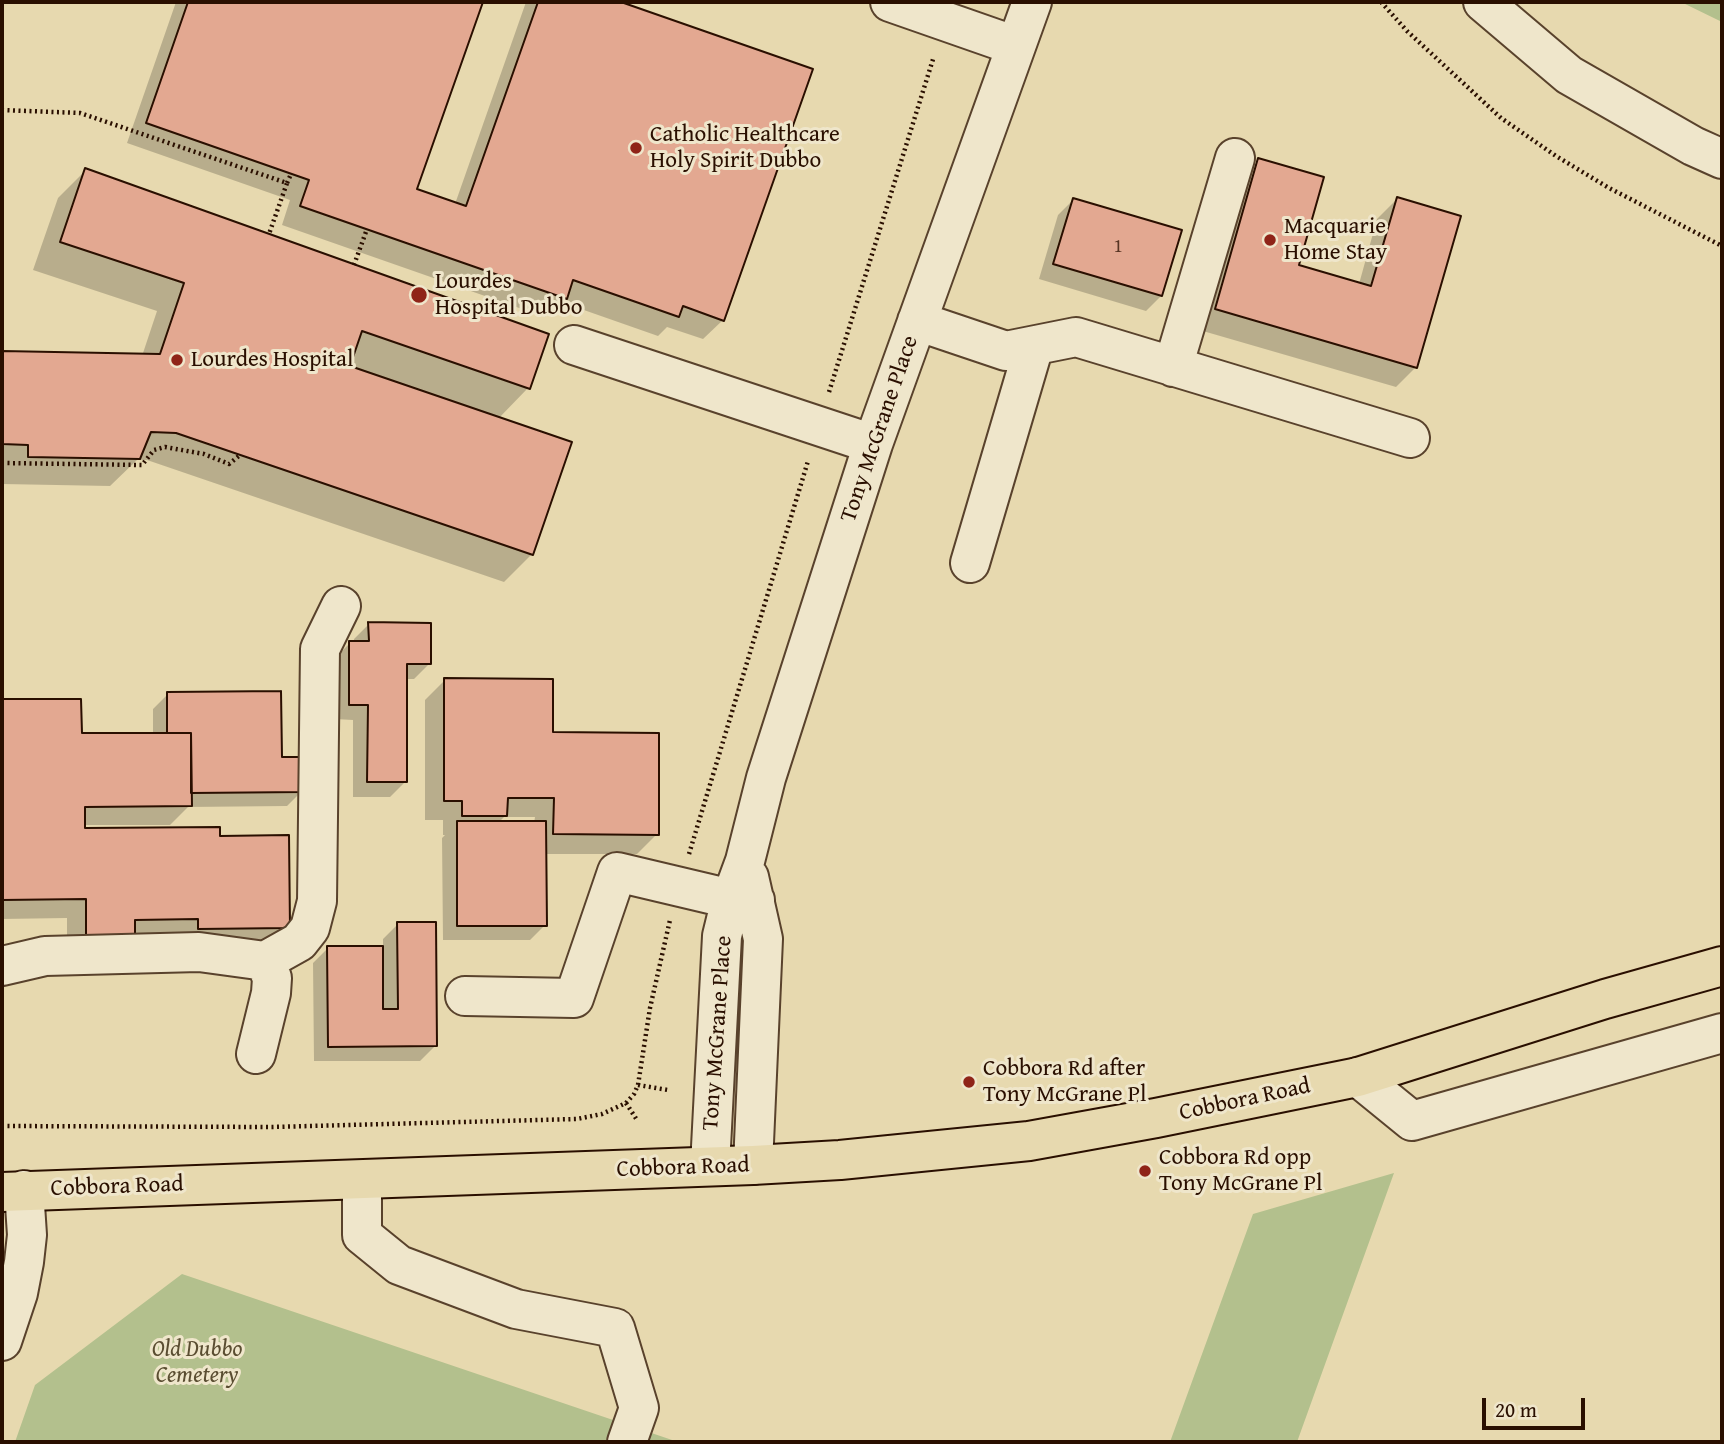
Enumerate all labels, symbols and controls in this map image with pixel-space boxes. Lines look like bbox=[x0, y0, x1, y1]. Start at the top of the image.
place label: Catholic Healthcare Holy Spirit Dubbo bbox=[650, 121, 840, 175]
marker: Catholic Healthcare Holy Spirit Dubbo bbox=[628, 140, 644, 156]
place label: Macquarie Home Stay bbox=[1284, 213, 1387, 267]
marker: Macquarie Home Stay bbox=[1262, 232, 1278, 248]
house number: 1 bbox=[1113, 236, 1123, 258]
place label: Lourdes Hospital Dubbo bbox=[435, 268, 582, 322]
marker: Lourdes Hospital Dubbo bbox=[409, 285, 429, 305]
street label: Tony McGrane Place bbox=[835, 332, 925, 526]
place label: Lourdes Hospital bbox=[191, 346, 353, 374]
marker: Lourdes Hospital bbox=[169, 352, 185, 368]
street label: Tony McGrane Place bbox=[697, 935, 739, 1131]
place label: Cobbora Rd after Tony McGrane Pl bbox=[983, 1055, 1146, 1109]
street label: Cobbora Road bbox=[1177, 1073, 1313, 1127]
marker: Cobbora Rd after Tony McGrane Pl bbox=[961, 1074, 977, 1090]
place label: Cobbora Rd opp Tony McGrane Pl bbox=[1159, 1144, 1322, 1198]
street label: Cobbora Road bbox=[616, 1152, 750, 1184]
marker: Cobbora Rd opp Tony McGrane Pl bbox=[1137, 1163, 1153, 1179]
street label: Cobbora Road bbox=[50, 1171, 184, 1203]
park label: Old Dubbo Cemetery bbox=[152, 1336, 242, 1390]
scale bar bbox=[1486, 1384, 1589, 1428]
text: 20 m bbox=[1495, 1394, 1537, 1425]

